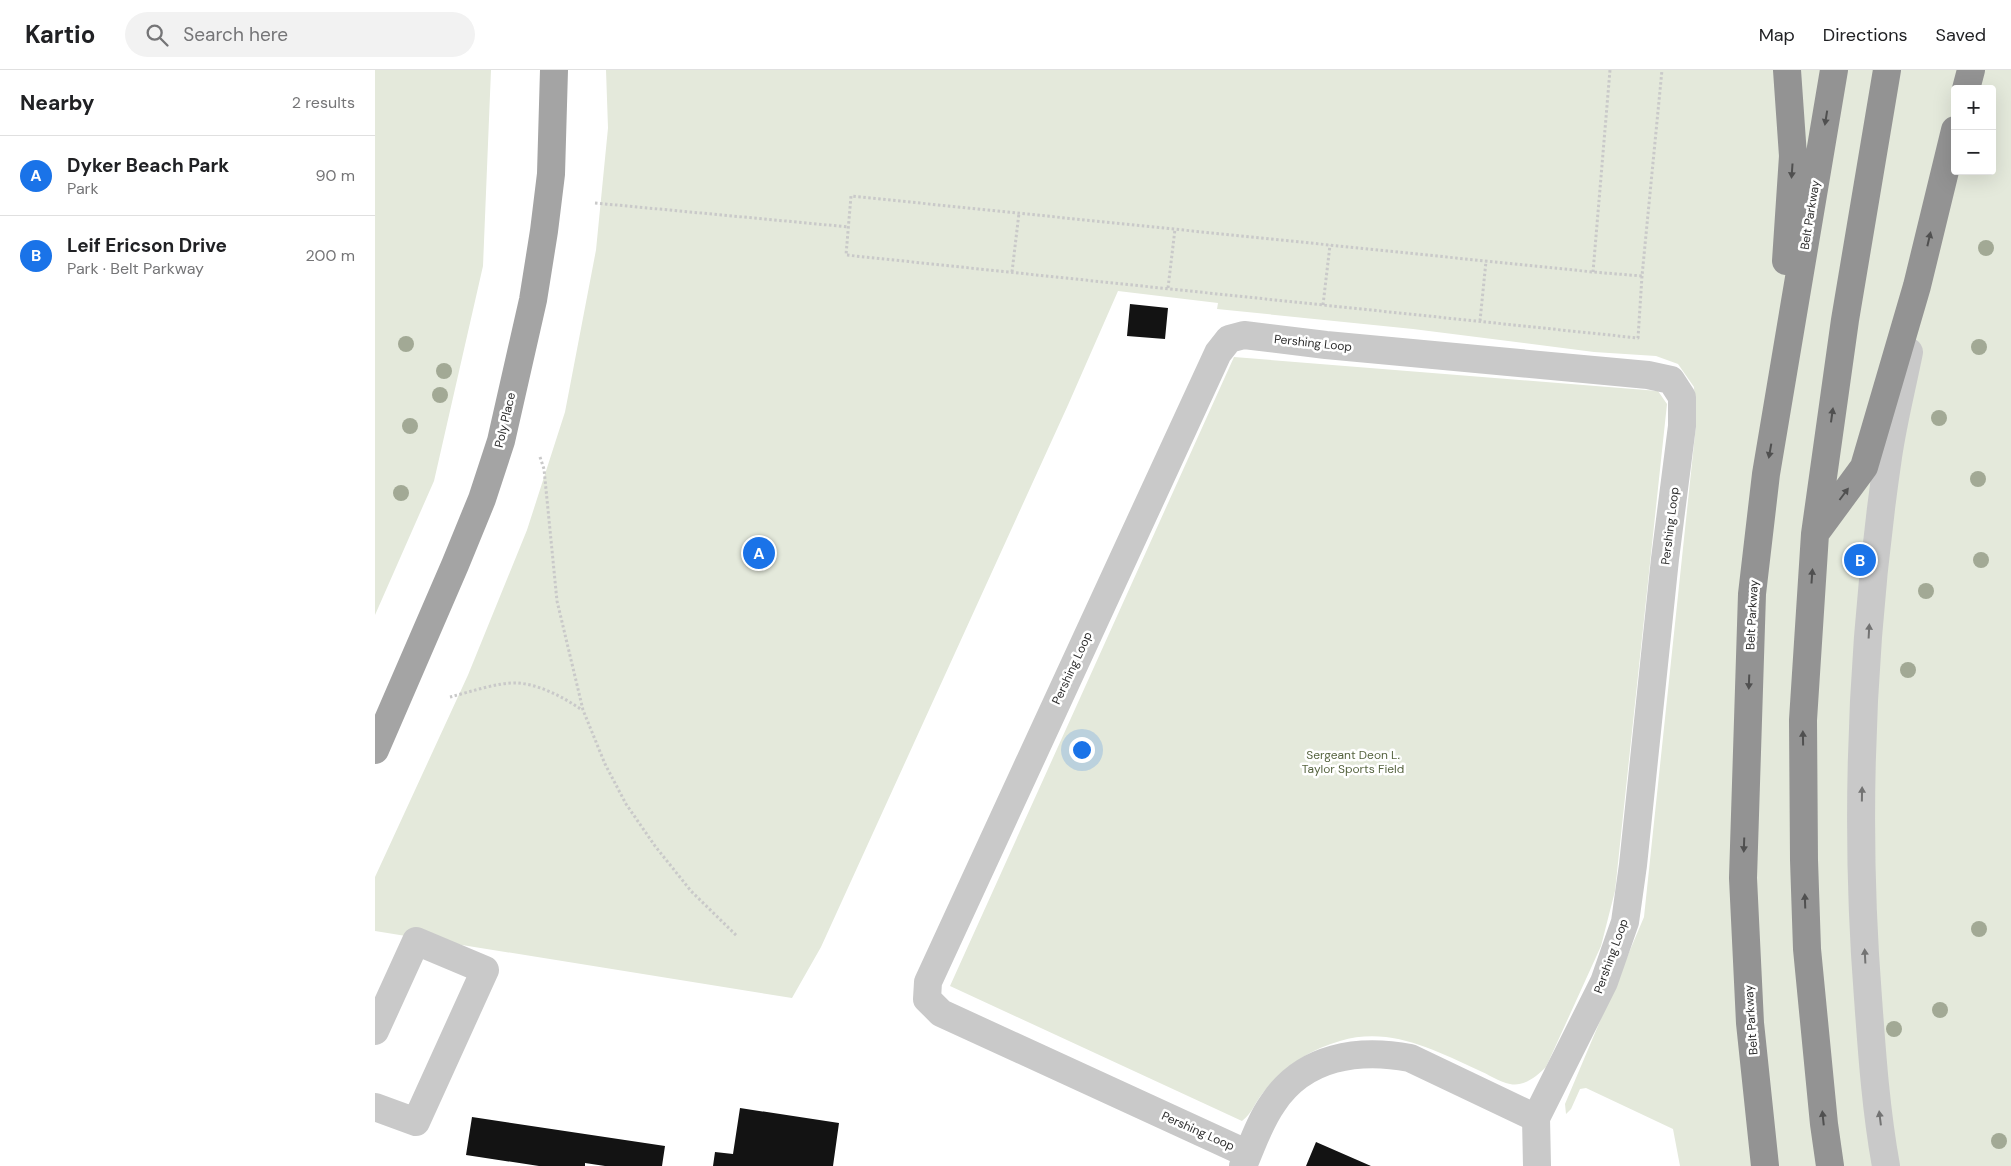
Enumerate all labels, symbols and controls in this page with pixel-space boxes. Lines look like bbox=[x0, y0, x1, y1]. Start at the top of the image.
search box bbox=[125, 12, 475, 57]
text: Kartio bbox=[25, 19, 95, 50]
icon: search bbox=[143, 21, 171, 49]
text: Search here bbox=[183, 22, 288, 47]
text: Map bbox=[1759, 23, 1795, 47]
text: Directions bbox=[1823, 23, 1908, 47]
text: Saved bbox=[1936, 23, 1986, 47]
map controls bbox=[1951, 85, 1996, 175]
button: + bbox=[1951, 85, 1996, 130]
text: Nearby bbox=[20, 89, 94, 117]
text: 2 results bbox=[292, 92, 355, 113]
one-way arrow bbox=[1821, 110, 1829, 126]
button: − bbox=[1951, 130, 1996, 175]
text: Dyker Beach Park bbox=[67, 153, 229, 178]
one-way arrow bbox=[1787, 163, 1795, 179]
text: A bbox=[30, 165, 42, 186]
text: 90 m bbox=[315, 165, 355, 186]
text: Park bbox=[67, 178, 99, 199]
street label: Belt Parkway bbox=[1797, 179, 1823, 251]
one-way arrow bbox=[1925, 231, 1933, 246]
text: Leif Ericson Drive bbox=[67, 233, 227, 258]
text: B bbox=[31, 245, 41, 266]
text: 200 m bbox=[306, 245, 355, 266]
text: Park · Belt Parkway bbox=[67, 258, 204, 279]
street label: Pershing Loop bbox=[1273, 331, 1353, 355]
street label: Poly Place bbox=[491, 391, 519, 449]
one-way arrow bbox=[1828, 406, 1836, 422]
one-way arrow bbox=[1766, 443, 1774, 459]
street label: Pershing Loop bbox=[1657, 486, 1683, 566]
one-way arrow bbox=[1839, 488, 1849, 501]
pin: A bbox=[743, 534, 775, 572]
pin: B bbox=[1844, 541, 1876, 579]
one-way arrow bbox=[1808, 568, 1816, 584]
street label: Belt Parkway bbox=[1742, 579, 1762, 651]
one-way arrow bbox=[1866, 623, 1874, 639]
street label: Pershing Loop bbox=[1048, 629, 1096, 707]
one-way arrow bbox=[1745, 675, 1753, 691]
one-way arrow bbox=[1799, 730, 1807, 746]
your location bbox=[1069, 737, 1095, 763]
park label: Sergeant Deon L. Taylor Sports Field bbox=[1302, 747, 1404, 777]
one-way arrow bbox=[1859, 785, 1867, 801]
one-way arrow bbox=[1740, 837, 1748, 853]
one-way arrow bbox=[1801, 892, 1809, 908]
street label: Pershing Loop bbox=[1590, 916, 1632, 996]
one-way arrow bbox=[1860, 948, 1868, 964]
street label: Belt Parkway bbox=[1741, 984, 1761, 1056]
street label: Pershing Loop bbox=[1159, 1108, 1237, 1154]
one-way arrow bbox=[1819, 1109, 1827, 1125]
one-way arrow bbox=[1876, 1109, 1884, 1125]

